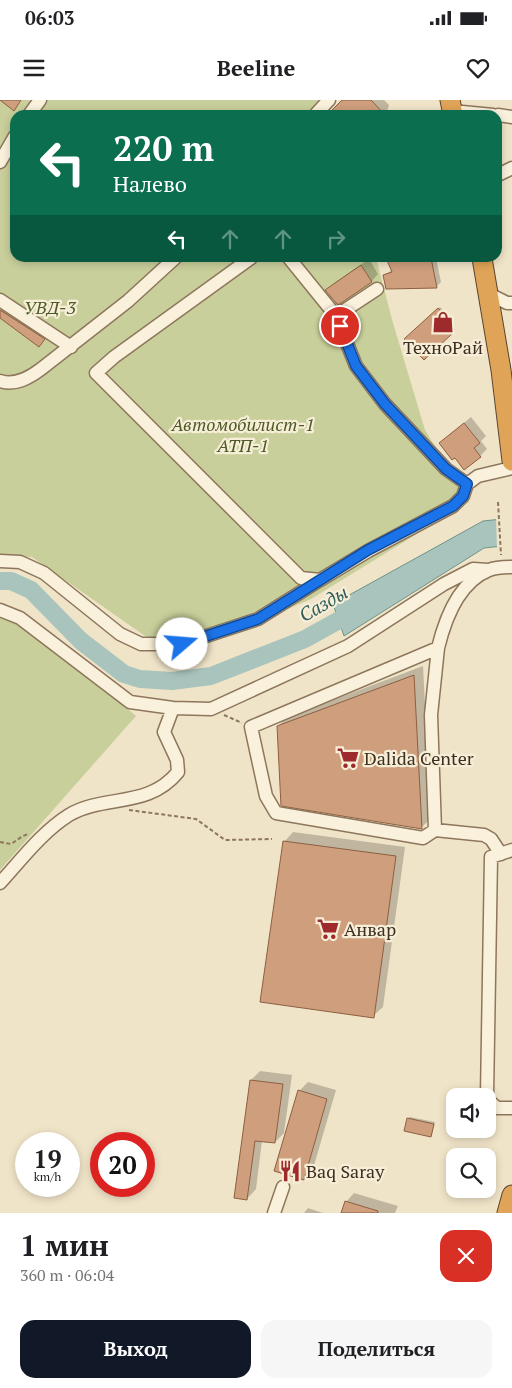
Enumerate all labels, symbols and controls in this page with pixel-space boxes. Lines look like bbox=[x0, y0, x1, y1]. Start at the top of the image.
text: 06:03 bbox=[25, 5, 74, 30]
text: Beeline bbox=[217, 53, 295, 82]
icon: menu bbox=[20, 54, 48, 82]
icon: heart bbox=[464, 54, 492, 82]
text: 220 m bbox=[113, 125, 214, 171]
icon: left bbox=[30, 130, 95, 195]
text: Налево bbox=[113, 169, 187, 198]
icon: left bbox=[163, 225, 191, 253]
icon: ahead bbox=[216, 225, 244, 253]
icon: ahead bbox=[269, 225, 297, 253]
icon: right bbox=[322, 225, 350, 253]
park label: УВД-3 bbox=[24, 295, 76, 319]
pin bbox=[319, 305, 361, 347]
shop icon: ТехноРай bbox=[430, 309, 456, 335]
icon: arrive bbox=[326, 312, 354, 340]
place label: ТехноРай bbox=[403, 335, 483, 359]
park label: Автомобилист-1 АТП-1 bbox=[170, 412, 315, 457]
water label: Сазды bbox=[294, 579, 352, 627]
position arrow bbox=[155, 617, 207, 669]
supermarket icon: Dalida Center bbox=[335, 745, 361, 771]
place label: Dalida Center bbox=[364, 746, 474, 770]
supermarket icon: Анвар bbox=[315, 916, 341, 942]
place label: Анвар bbox=[344, 917, 396, 941]
map controls bbox=[446, 1088, 496, 1198]
button: sound bbox=[446, 1088, 496, 1138]
speed limit sign: 20 bbox=[90, 1132, 155, 1197]
text: 19 bbox=[33, 1142, 62, 1175]
button: search bbox=[446, 1148, 496, 1198]
restaurant icon: Baq Saray bbox=[277, 1158, 303, 1184]
place label: Baq Saray bbox=[306, 1159, 385, 1183]
text: km/h bbox=[34, 1169, 61, 1184]
text: 1 мин bbox=[20, 1225, 109, 1265]
button: close bbox=[440, 1230, 492, 1282]
text: 360 m · 06:04 bbox=[20, 1264, 114, 1286]
button: Выход bbox=[20, 1320, 251, 1378]
button: Поделиться bbox=[261, 1320, 492, 1378]

